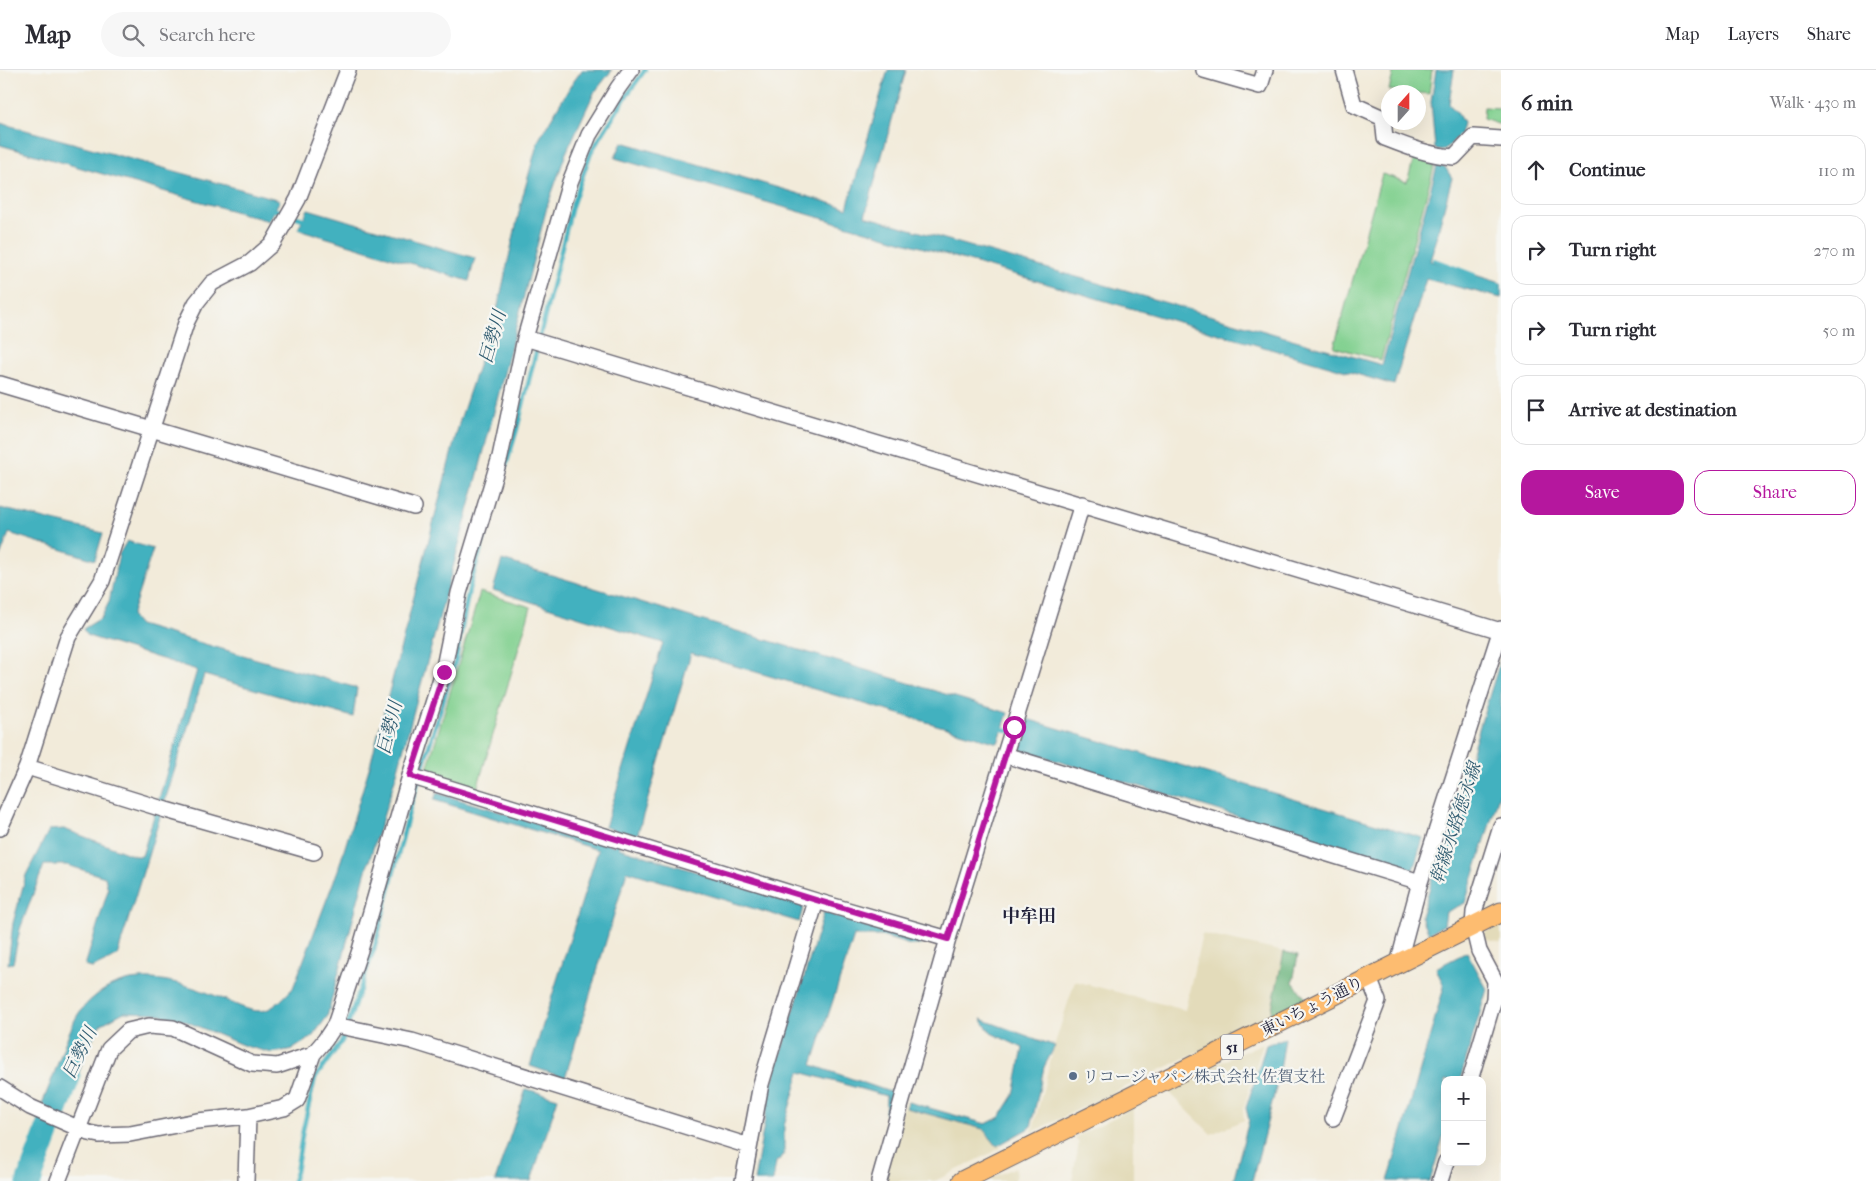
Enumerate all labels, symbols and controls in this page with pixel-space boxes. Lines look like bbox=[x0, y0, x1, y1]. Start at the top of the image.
search box bbox=[101, 12, 451, 57]
text: Map bbox=[25, 21, 71, 49]
icon: search bbox=[119, 21, 147, 49]
text: Search here bbox=[159, 24, 255, 46]
text: Map bbox=[1665, 24, 1699, 45]
text: Layers bbox=[1727, 24, 1779, 45]
text: Share bbox=[1807, 24, 1851, 45]
north arrow bbox=[1381, 85, 1426, 130]
text: 6 min bbox=[1521, 91, 1573, 115]
text: Walk · 430 m bbox=[1770, 93, 1856, 112]
icon: ahead bbox=[1522, 156, 1550, 184]
text: Continue bbox=[1569, 159, 1645, 181]
text: 110 m bbox=[1818, 161, 1855, 180]
icon: right bbox=[1522, 236, 1550, 264]
text: Turn right bbox=[1569, 239, 1656, 261]
text: 270 m bbox=[1814, 241, 1855, 260]
water label: 巨勢川 bbox=[475, 306, 511, 366]
icon: right bbox=[1522, 316, 1550, 344]
text: Turn right bbox=[1569, 319, 1656, 341]
text: 50 m bbox=[1823, 321, 1855, 340]
icon: arrive bbox=[1522, 396, 1550, 424]
text: Arrive at destination bbox=[1569, 399, 1737, 421]
button: Save bbox=[1521, 470, 1684, 515]
button: Share bbox=[1694, 470, 1856, 515]
route end bbox=[433, 661, 456, 684]
water label: 巨勢川 bbox=[373, 697, 407, 757]
route start bbox=[1003, 716, 1026, 739]
water label: 幹線水路徳永線 bbox=[1427, 758, 1486, 886]
district label: 中牟田 bbox=[1002, 906, 1056, 927]
street label: 東いちょう通り bbox=[1258, 972, 1366, 1040]
water label: 巨勢川 bbox=[59, 1022, 102, 1082]
road number: 51 bbox=[1221, 1034, 1243, 1060]
place label: リコージャパン株式会社 佐賀支社 bbox=[1083, 1067, 1325, 1086]
marker: リコージャパン株式会社 佐賀支社 bbox=[1067, 1070, 1079, 1082]
map controls bbox=[1441, 1076, 1486, 1166]
button: + bbox=[1441, 1076, 1486, 1121]
button: − bbox=[1441, 1121, 1486, 1166]

